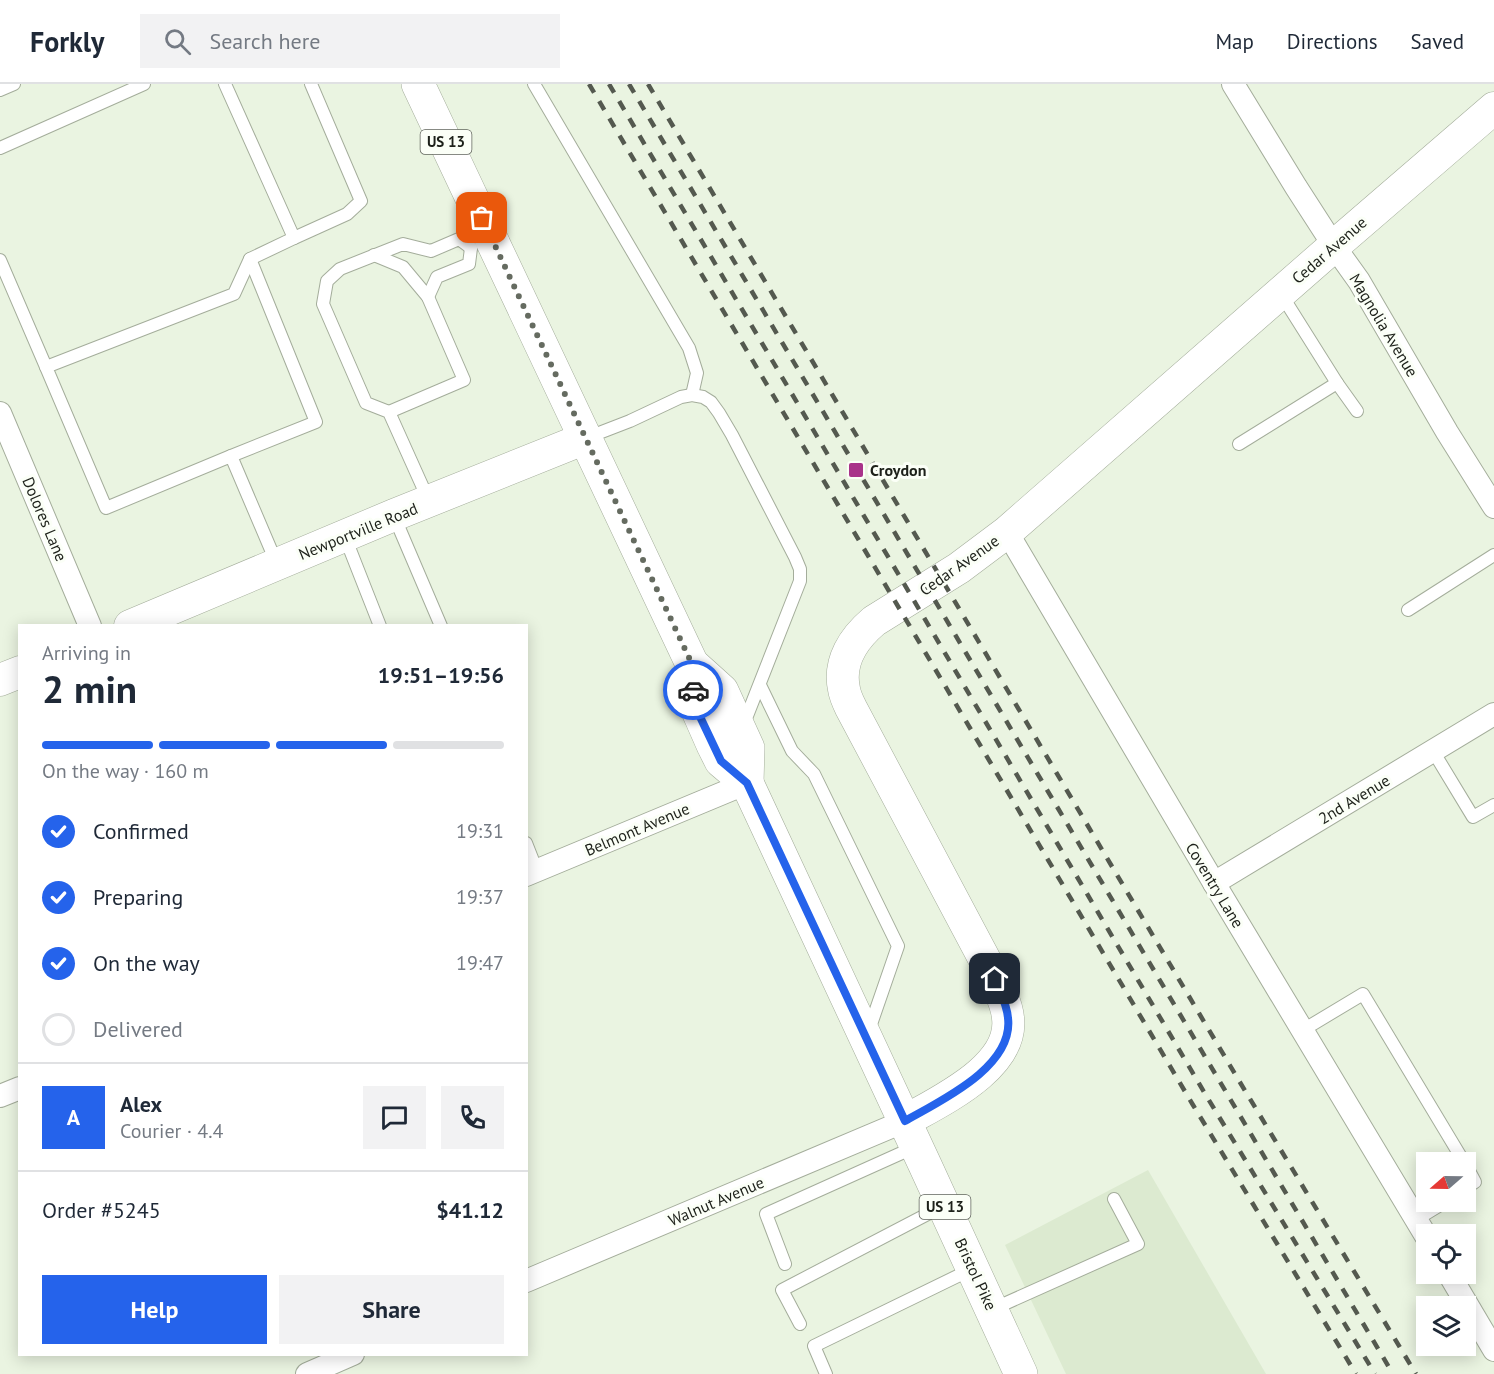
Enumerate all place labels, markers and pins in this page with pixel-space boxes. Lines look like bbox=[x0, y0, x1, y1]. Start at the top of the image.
pin bbox=[456, 192, 507, 243]
place label: Croydon bbox=[870, 460, 926, 480]
marker: Croydon bbox=[847, 461, 865, 479]
pin bbox=[969, 953, 1020, 1004]

